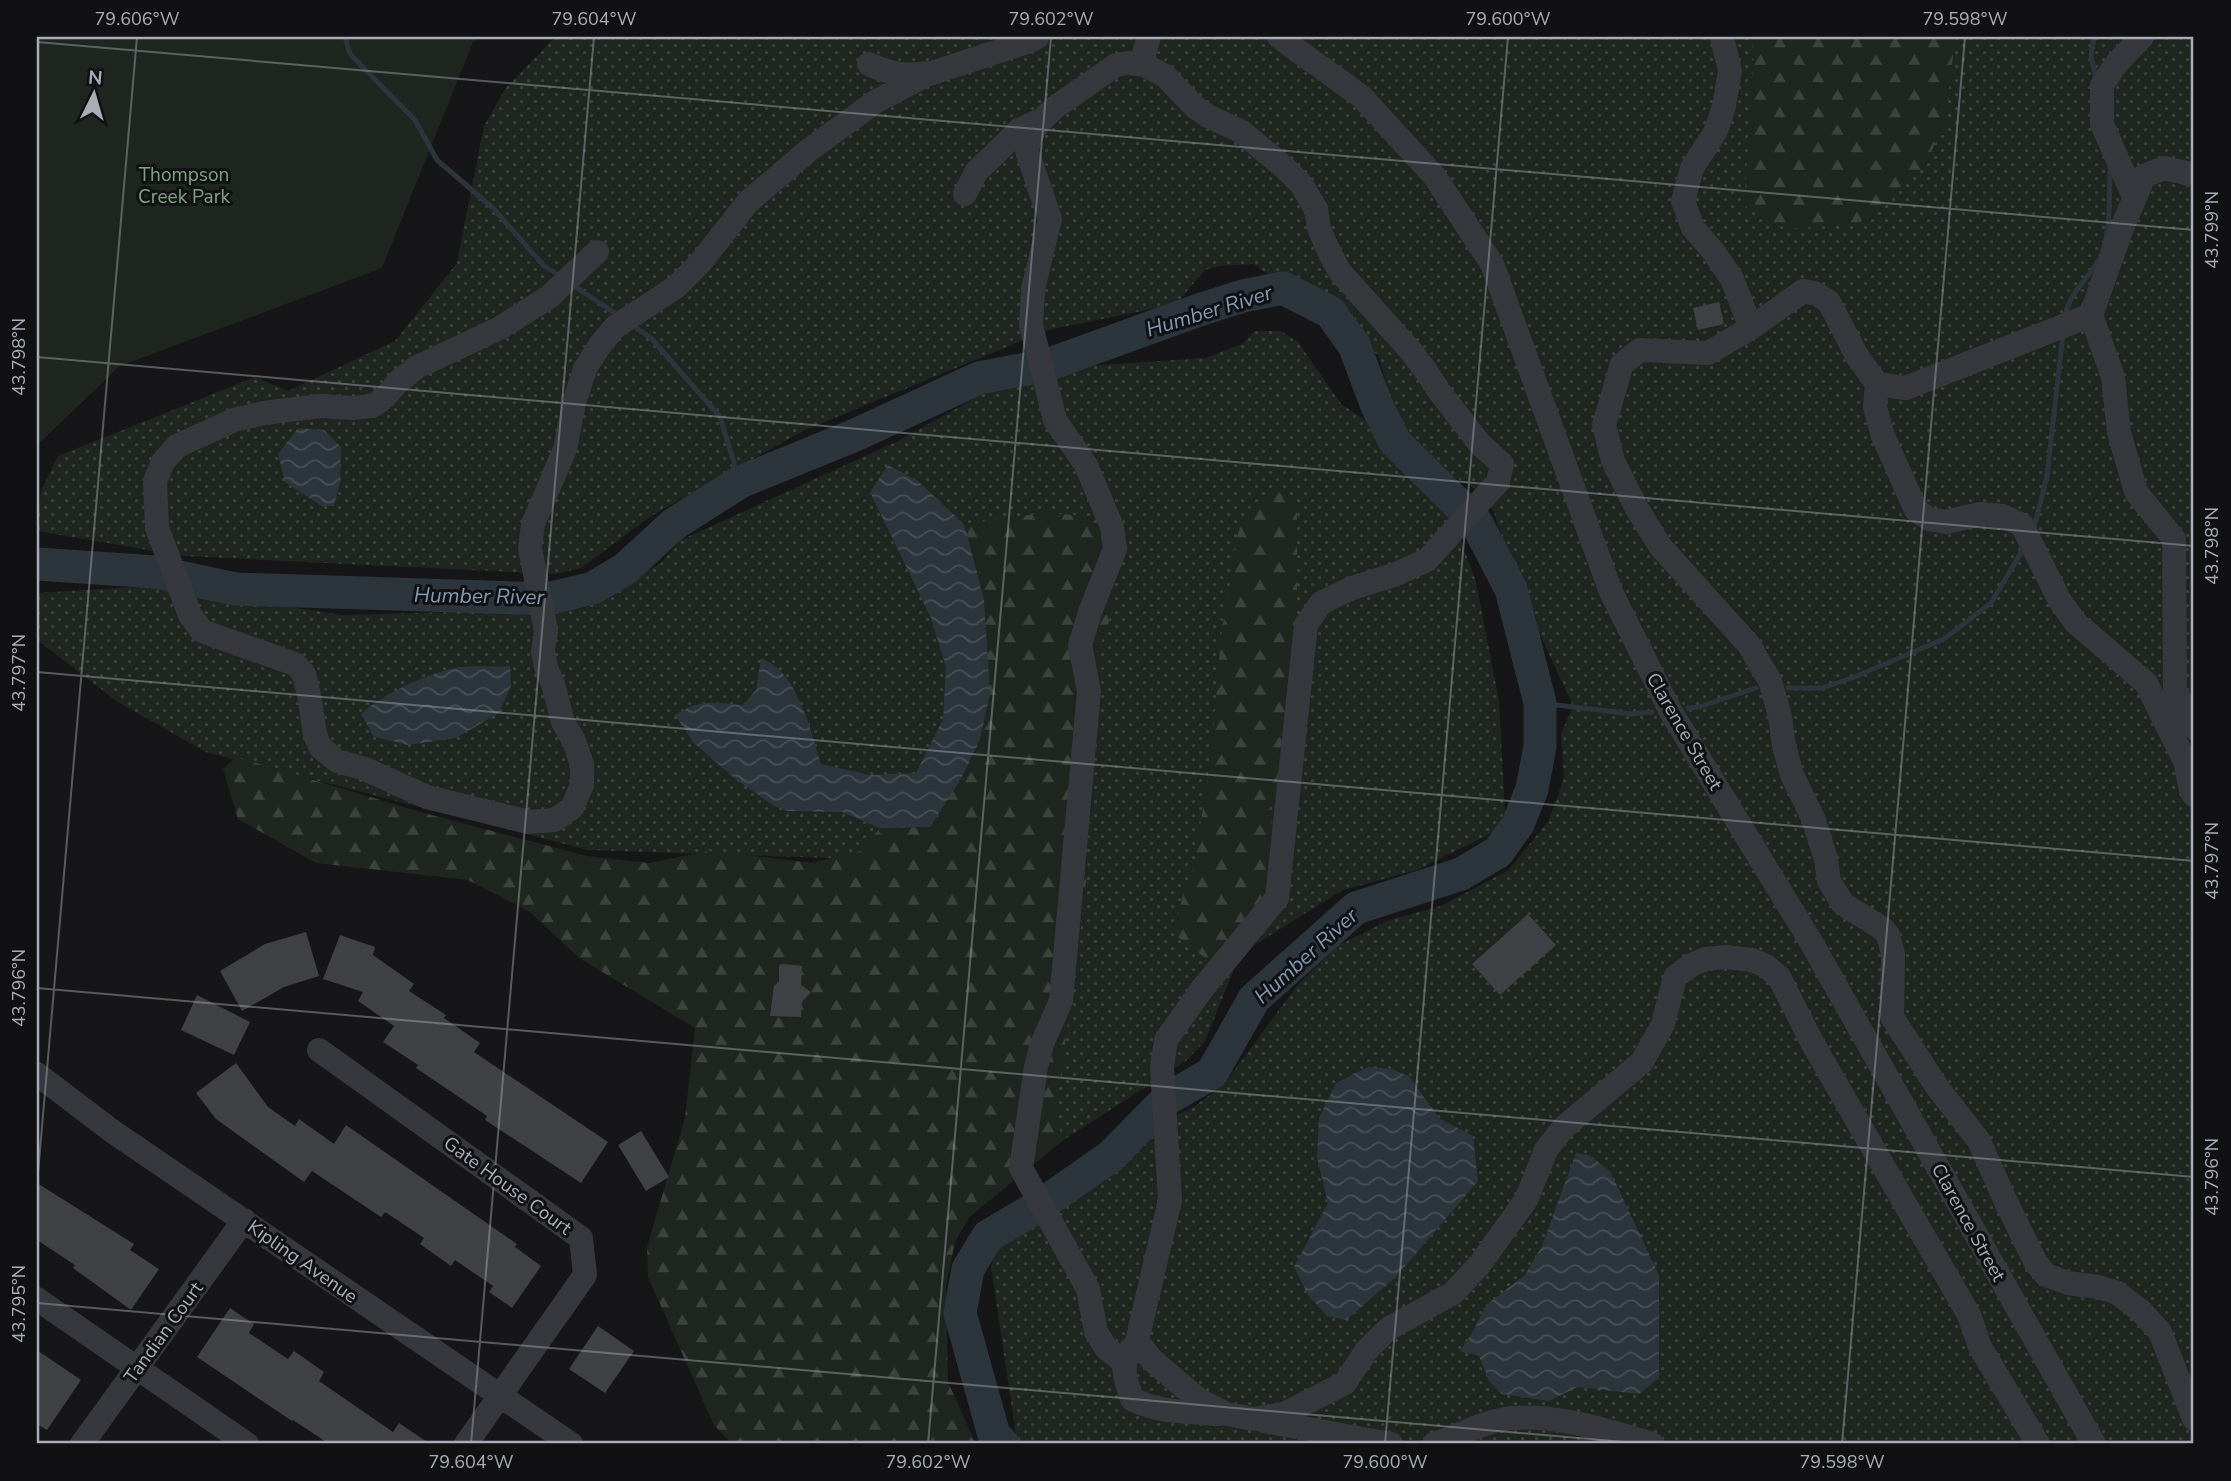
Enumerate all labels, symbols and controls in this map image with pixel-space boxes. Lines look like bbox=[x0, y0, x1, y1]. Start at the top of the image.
text: 79.606°W bbox=[95, 7, 180, 31]
text: 79.604°W bbox=[552, 7, 637, 31]
text: 79.602°W bbox=[1009, 7, 1094, 31]
text: 79.600°W bbox=[1466, 7, 1551, 31]
text: 79.598°W bbox=[1923, 7, 2008, 31]
north arrow bbox=[60, 60, 130, 130]
text: N bbox=[87, 64, 104, 92]
park label: Thompson Creek Park bbox=[138, 162, 231, 210]
text: 43.799°N bbox=[2200, 191, 2224, 269]
water label: Humber River bbox=[1143, 278, 1276, 343]
text: 43.798°N bbox=[7, 318, 31, 396]
text: 43.798°N bbox=[2200, 507, 2224, 585]
water label: Humber River bbox=[414, 581, 545, 611]
text: 43.797°N bbox=[7, 634, 31, 712]
street label: Clarence Street bbox=[1640, 668, 1728, 795]
text: 43.797°N bbox=[2200, 822, 2224, 900]
water label: Humber River bbox=[1248, 902, 1364, 1010]
text: 43.796°N bbox=[7, 949, 31, 1027]
street label: Gate House Court bbox=[438, 1130, 577, 1241]
text: 43.796°N bbox=[2200, 1138, 2224, 1216]
street label: Clarence Street bbox=[1925, 1159, 2012, 1287]
street label: Kipling Avenue bbox=[242, 1214, 363, 1309]
text: 43.795°N bbox=[7, 1265, 31, 1343]
street label: Tandian Court bbox=[118, 1276, 210, 1389]
text: 79.604°W bbox=[429, 1450, 514, 1474]
text: 79.602°W bbox=[886, 1450, 971, 1474]
text: 79.600°W bbox=[1343, 1450, 1428, 1474]
text: 79.598°W bbox=[1800, 1450, 1885, 1474]

